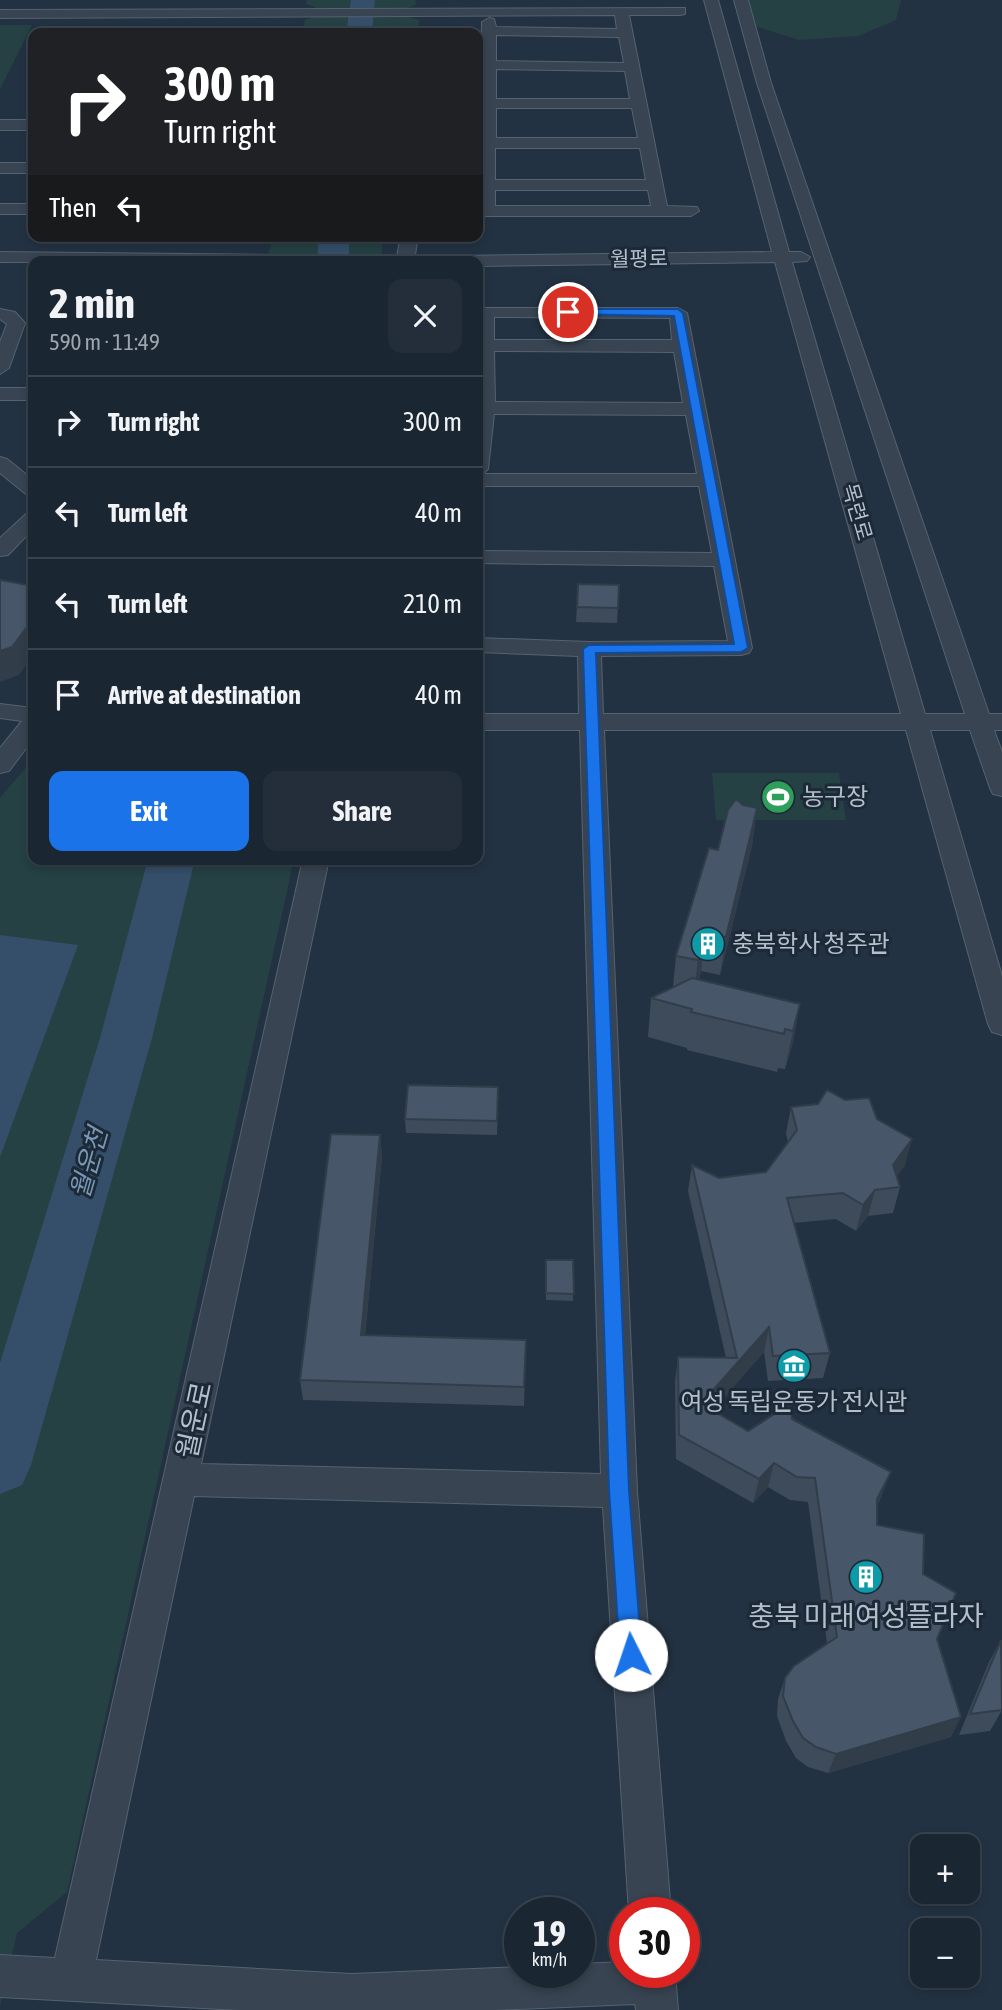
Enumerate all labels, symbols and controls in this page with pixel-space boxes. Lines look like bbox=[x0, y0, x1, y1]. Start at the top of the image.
text: 300 m bbox=[164, 55, 275, 111]
icon: right bbox=[49, 56, 140, 147]
text: Turn right bbox=[164, 113, 277, 150]
icon: left bbox=[111, 189, 149, 227]
text: Then bbox=[49, 193, 97, 223]
street label: 월평로 bbox=[610, 245, 668, 271]
text: 2 min bbox=[49, 279, 135, 327]
button: close bbox=[388, 279, 462, 353]
pin bbox=[538, 282, 598, 342]
icon: arrive bbox=[549, 293, 587, 331]
text: 590 m · 11:49 bbox=[49, 329, 160, 355]
icon: right bbox=[49, 403, 87, 441]
text: Turn right bbox=[108, 407, 199, 437]
text: 300 m bbox=[403, 407, 462, 437]
street label: 목련로 bbox=[838, 481, 877, 543]
icon: left bbox=[49, 494, 87, 532]
text: Turn left bbox=[108, 498, 188, 528]
text: 40 m bbox=[415, 498, 462, 528]
icon: left bbox=[49, 585, 87, 623]
text: Turn left bbox=[108, 589, 188, 619]
text: 210 m bbox=[403, 589, 462, 619]
icon: arrive bbox=[49, 676, 87, 714]
text: Arrive at destination bbox=[108, 680, 301, 710]
text: 40 m bbox=[415, 680, 462, 710]
button: Exit bbox=[49, 771, 249, 851]
button: Share bbox=[263, 771, 462, 851]
sports icon: 농구장 bbox=[759, 778, 797, 816]
place label: 농구장 bbox=[802, 783, 868, 810]
building icon: 충북학사 청주관 bbox=[689, 925, 727, 963]
place label: 충북학사 청주관 bbox=[732, 930, 890, 957]
water label: 월운천 bbox=[65, 1121, 114, 1202]
museum icon: 여성 독립운동가 전시관 bbox=[775, 1347, 813, 1385]
street label: 월운로 bbox=[170, 1379, 218, 1461]
place label: 여성 독립운동가 전시관 bbox=[680, 1388, 908, 1415]
building icon: 충북 미래여성플라자 bbox=[847, 1558, 885, 1596]
place label: 충북 미래여성플라자 bbox=[748, 1600, 984, 1632]
position arrow bbox=[594, 1618, 668, 1692]
map controls bbox=[910, 1834, 980, 1988]
button: + bbox=[910, 1834, 980, 1904]
speed limit sign: 30 bbox=[609, 1897, 700, 1988]
text: 19 bbox=[533, 1913, 566, 1953]
button: − bbox=[910, 1918, 980, 1988]
text: km/h bbox=[532, 1949, 567, 1970]

